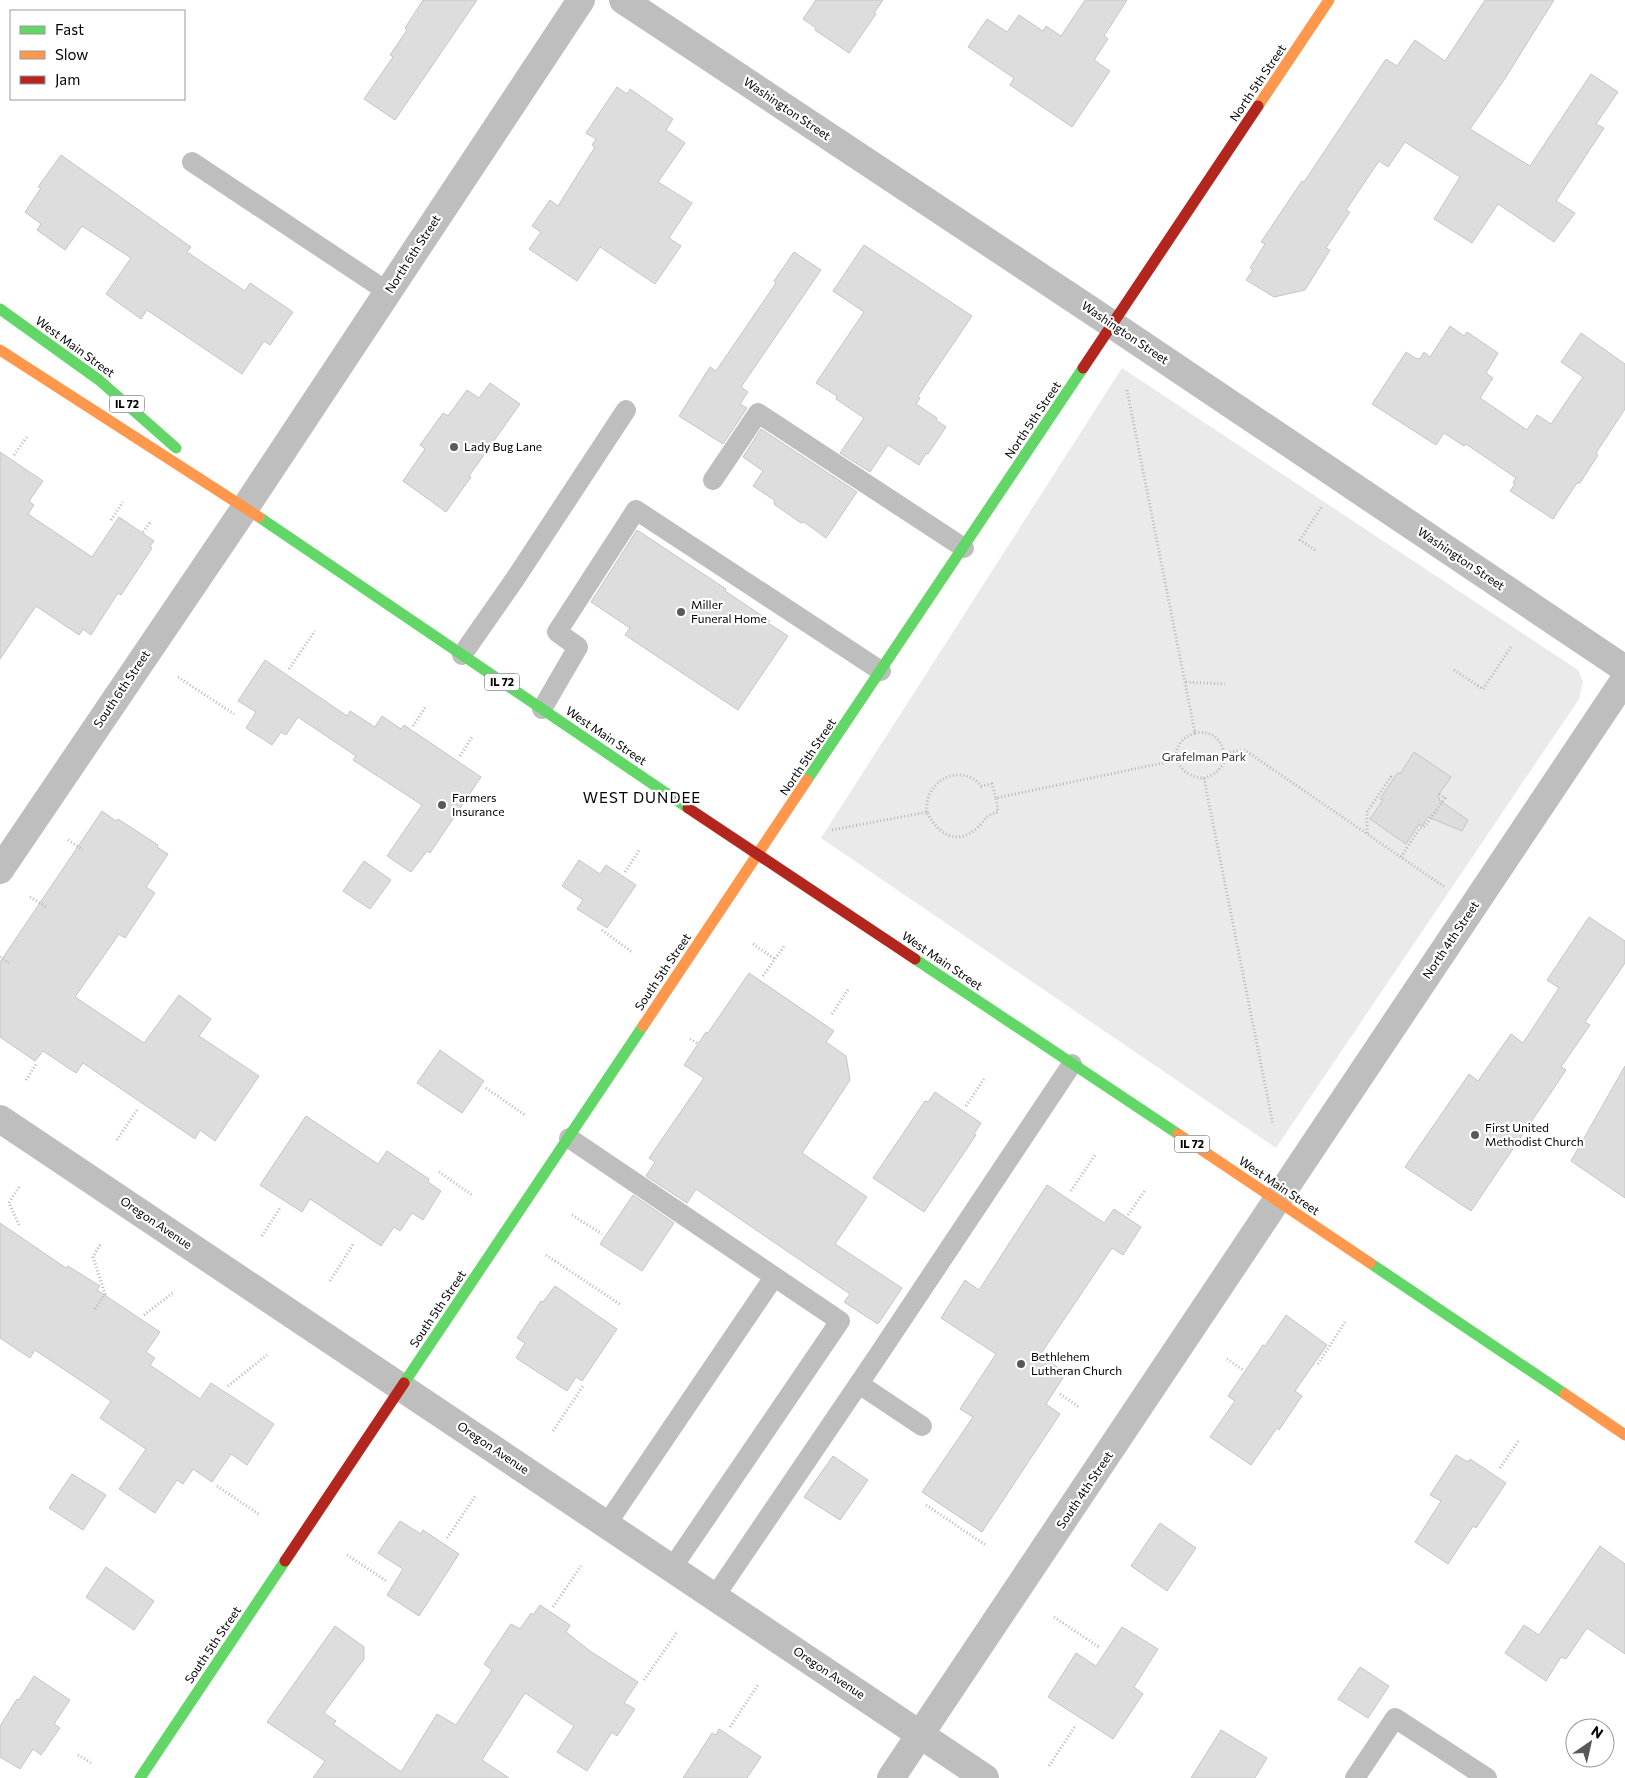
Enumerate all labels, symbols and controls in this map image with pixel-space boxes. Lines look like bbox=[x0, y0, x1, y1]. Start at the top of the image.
legend bbox=[10, 10, 185, 100]
text: Fast bbox=[55, 20, 84, 38]
street label: North 5th Street bbox=[1226, 41, 1288, 124]
text: Slow bbox=[55, 45, 88, 63]
text: Jam bbox=[55, 70, 80, 88]
street label: Washington Street bbox=[741, 74, 834, 142]
street label: North 6th Street bbox=[382, 212, 443, 295]
street label: Washington Street bbox=[1079, 298, 1172, 366]
street label: West Main Street bbox=[33, 313, 118, 380]
street label: North 5th Street bbox=[1001, 378, 1063, 461]
road number: IL 72 bbox=[110, 396, 144, 412]
place label: Lady Bug Lane bbox=[464, 439, 542, 453]
marker: Lady Bug Lane bbox=[448, 441, 460, 453]
street label: Washington Street bbox=[1415, 524, 1508, 592]
place label: Miller Funeral Home bbox=[691, 597, 767, 625]
marker: Miller Funeral Home bbox=[675, 606, 687, 618]
street label: South 6th Street bbox=[90, 647, 152, 730]
road number: IL 72 bbox=[484, 674, 520, 690]
street label: West Main Street bbox=[564, 703, 650, 767]
street label: North 5th Street bbox=[776, 715, 838, 798]
park label: Grafelman Park bbox=[1162, 749, 1247, 763]
district label: WEST DUNDEE bbox=[583, 788, 701, 806]
place label: Farmers Insurance bbox=[452, 790, 504, 818]
marker: Farmers Insurance bbox=[436, 799, 448, 811]
street label: North 4th Street bbox=[1419, 898, 1481, 981]
street label: West Main Street bbox=[900, 928, 986, 992]
street label: South 5th Street bbox=[631, 930, 693, 1013]
place label: First United Methodist Church bbox=[1485, 1120, 1584, 1148]
marker: First United Methodist Church bbox=[1469, 1129, 1481, 1141]
road number: IL 72 bbox=[1174, 1136, 1210, 1152]
street label: West Main Street bbox=[1237, 1153, 1323, 1217]
street label: Oregon Avenue bbox=[118, 1193, 195, 1251]
street label: South 5th Street bbox=[406, 1267, 468, 1350]
place label: Bethlehem Lutheran Church bbox=[1031, 1349, 1122, 1377]
marker: Bethlehem Lutheran Church bbox=[1015, 1358, 1027, 1370]
street label: Oregon Avenue bbox=[455, 1418, 532, 1476]
street label: South 4th Street bbox=[1053, 1448, 1115, 1531]
street label: South 5th Street bbox=[181, 1603, 243, 1686]
street label: Oregon Avenue bbox=[791, 1643, 868, 1701]
north arrow bbox=[1565, 1718, 1615, 1768]
text: N bbox=[1588, 1722, 1607, 1742]

